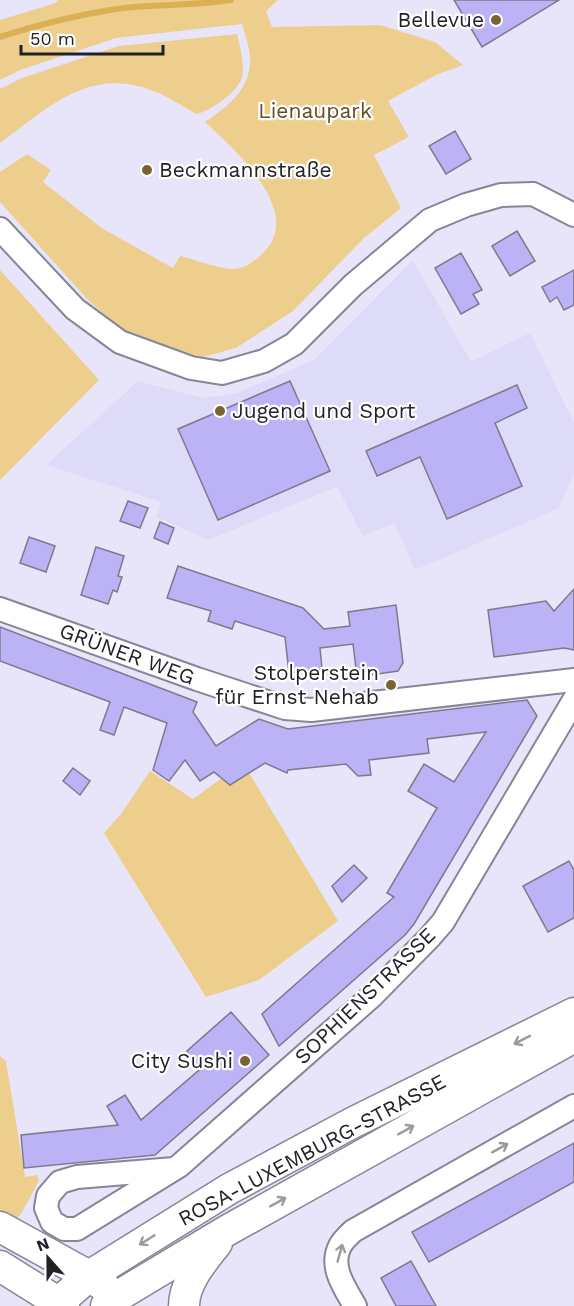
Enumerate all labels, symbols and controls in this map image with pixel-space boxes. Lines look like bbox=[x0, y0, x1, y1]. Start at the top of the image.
place label: Bellevue bbox=[398, 7, 484, 32]
marker: Bellevue bbox=[489, 13, 503, 27]
scale bar bbox=[21, 18, 164, 56]
text: 50 m bbox=[30, 28, 75, 49]
park label: Lienaupark bbox=[258, 98, 372, 123]
place label: Beckmannstraße bbox=[159, 157, 332, 182]
marker: Beckmannstraße bbox=[140, 163, 154, 177]
place label: Jugend und Sport bbox=[232, 398, 416, 423]
marker: Jugend und Sport bbox=[213, 404, 227, 418]
street label: GRÜNER WEG bbox=[56, 618, 198, 690]
place label: Stolperstein für Ernst Nehab bbox=[215, 660, 379, 709]
marker: Stolperstein für Ernst Nehab bbox=[384, 678, 398, 692]
street label: SOPHIENSTRASSE bbox=[289, 922, 440, 1069]
one-way arrow bbox=[513, 1034, 531, 1046]
place label: City Sushi bbox=[131, 1048, 233, 1073]
marker: City Sushi bbox=[238, 1054, 252, 1068]
street label: ROSA-LUXEMBURG-STRASSE bbox=[174, 1068, 450, 1231]
one-way arrow bbox=[397, 1124, 414, 1136]
one-way arrow bbox=[491, 1142, 508, 1154]
one-way arrow bbox=[270, 1195, 287, 1207]
north arrow bbox=[18, 1228, 78, 1288]
text: N bbox=[34, 1233, 52, 1255]
one-way arrow bbox=[138, 1234, 155, 1247]
one-way arrow bbox=[335, 1243, 346, 1262]

